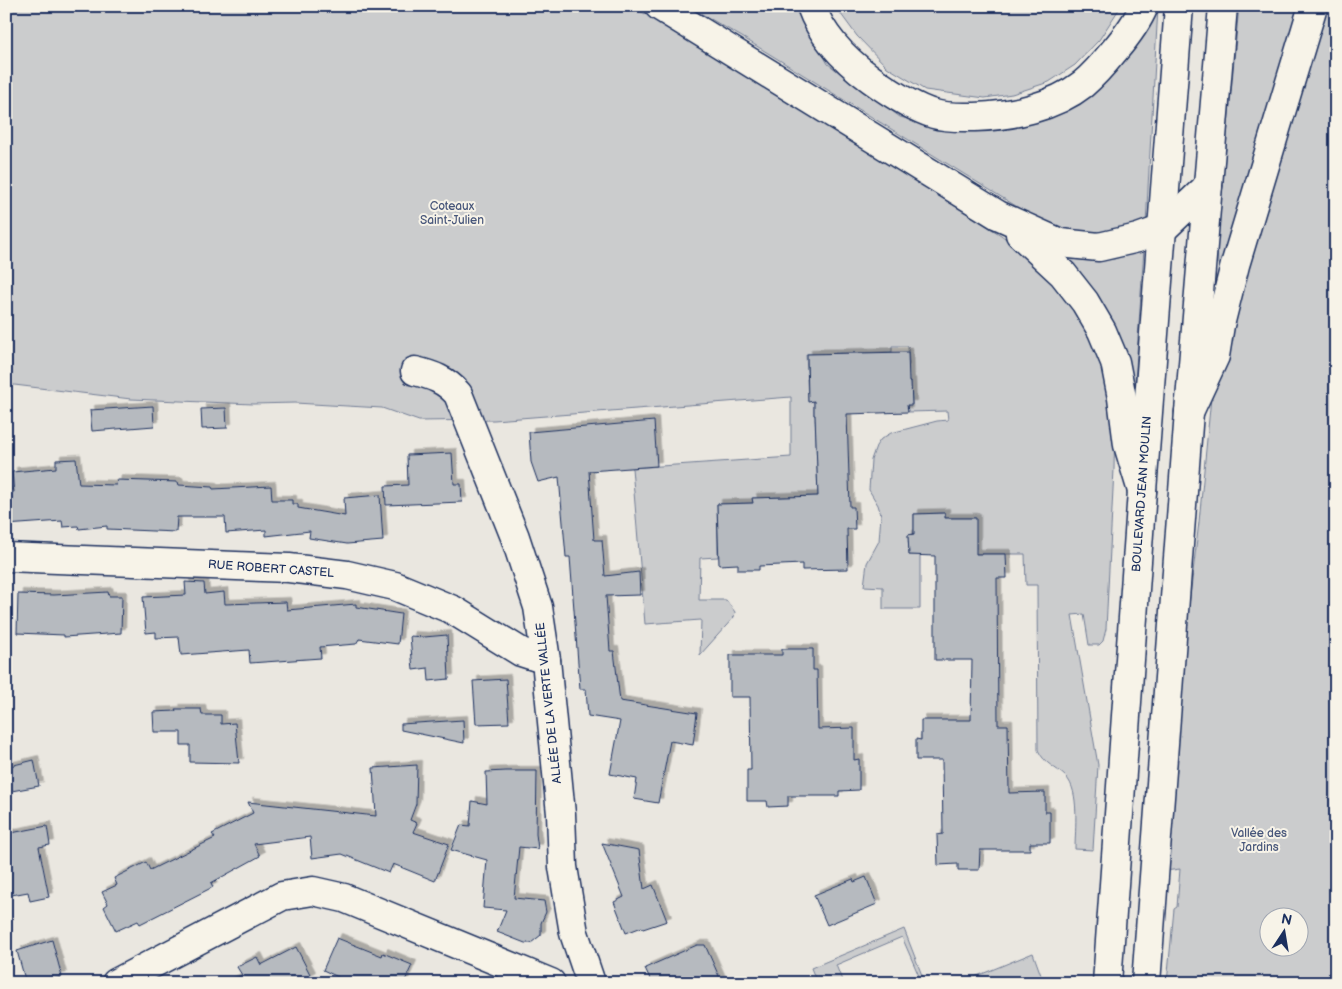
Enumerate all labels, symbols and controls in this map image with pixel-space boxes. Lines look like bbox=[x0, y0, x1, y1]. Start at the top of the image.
park label: Coteaux Saint-Julien bbox=[420, 199, 484, 228]
street label: BOULEVARD JEAN MOULIN bbox=[1129, 415, 1155, 573]
street label: RUE ROBERT CASTEL bbox=[208, 557, 335, 581]
street label: ALLÉE DE LA VERTE VALLÉE bbox=[532, 622, 565, 784]
park label: Vallée des Jardins bbox=[1231, 826, 1287, 855]
north arrow bbox=[1260, 906, 1310, 956]
text: N bbox=[1280, 910, 1294, 929]

